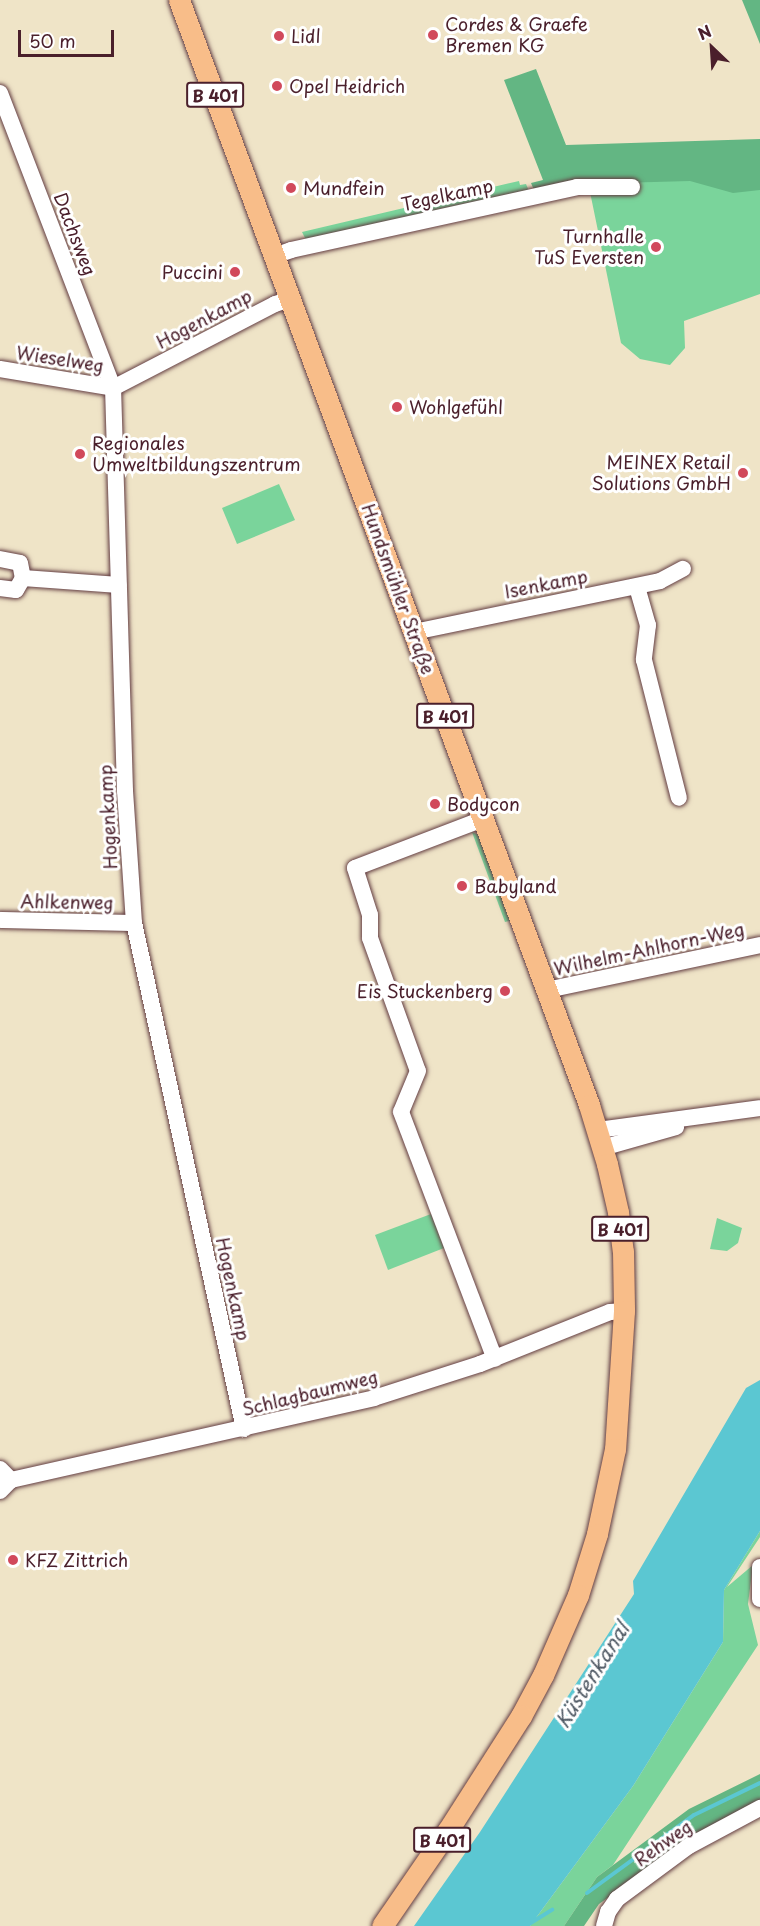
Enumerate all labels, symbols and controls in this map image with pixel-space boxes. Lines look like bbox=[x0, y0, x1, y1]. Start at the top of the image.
place label: Cordes & Graefe Bremen KG bbox=[445, 14, 589, 57]
scale bar bbox=[21, 18, 117, 56]
north arrow bbox=[682, 18, 742, 78]
text: N bbox=[694, 18, 715, 45]
place label: Lidl bbox=[291, 25, 321, 47]
text: 50 m bbox=[29, 27, 76, 54]
marker: Cordes & Graefe Bremen KG bbox=[426, 28, 440, 42]
marker: Lidl bbox=[272, 29, 286, 43]
place label: Opel Heidrich bbox=[289, 75, 406, 97]
marker: Opel Heidrich bbox=[270, 79, 284, 93]
road number: B 401 bbox=[185, 82, 245, 108]
street label: Tegelkamp bbox=[399, 175, 495, 215]
place label: Mundfein bbox=[303, 177, 385, 199]
marker: Mundfein bbox=[284, 181, 298, 195]
street label: Dachsweg bbox=[49, 189, 101, 279]
place label: Turnhalle TuS Eversten bbox=[533, 226, 644, 268]
marker: Turnhalle TuS Eversten bbox=[649, 240, 663, 254]
place label: Puccini bbox=[162, 261, 223, 283]
marker: Puccini bbox=[228, 265, 242, 279]
street label: Hogenkamp bbox=[153, 285, 255, 353]
street label: Wieselweg bbox=[15, 341, 105, 377]
place label: Wohlgefühl bbox=[409, 396, 503, 418]
marker: Wohlgefühl bbox=[390, 400, 404, 414]
place label: Regionales Umweltbildungszentrum bbox=[92, 433, 301, 476]
marker: Regionales Umweltbildungszentrum bbox=[73, 447, 87, 461]
place label: MEINEX Retail Solutions GmbH bbox=[592, 452, 731, 494]
marker: MEINEX Retail Solutions GmbH bbox=[736, 466, 750, 480]
street label: Hundsmühler Straße bbox=[357, 500, 439, 678]
street label: Isenkamp bbox=[503, 565, 589, 603]
road number: B 401 bbox=[415, 703, 475, 729]
street label: Hogenkamp bbox=[94, 764, 122, 870]
place label: Bodycon bbox=[447, 793, 520, 815]
marker: Bodycon bbox=[428, 797, 442, 811]
place label: Babyland bbox=[474, 875, 556, 897]
marker: Babyland bbox=[455, 879, 469, 893]
street label: Ahlkenweg bbox=[20, 890, 114, 914]
street label: Wilhelm-Ahlhorn-Weg bbox=[552, 918, 746, 980]
place label: Eis Stuckenberg bbox=[356, 980, 493, 1002]
marker: Eis Stuckenberg bbox=[498, 984, 512, 998]
road number: B 401 bbox=[590, 1216, 650, 1242]
street label: Hogenkamp bbox=[212, 1235, 254, 1343]
street label: Schlagbaumweg bbox=[240, 1366, 380, 1420]
place label: KFZ Zittrich bbox=[25, 1549, 129, 1571]
marker: KFZ Zittrich bbox=[6, 1553, 20, 1567]
water label: Küstenkanal bbox=[550, 1618, 634, 1732]
street label: Rehweg bbox=[630, 1815, 696, 1871]
road number: B 401 bbox=[412, 1827, 472, 1853]

